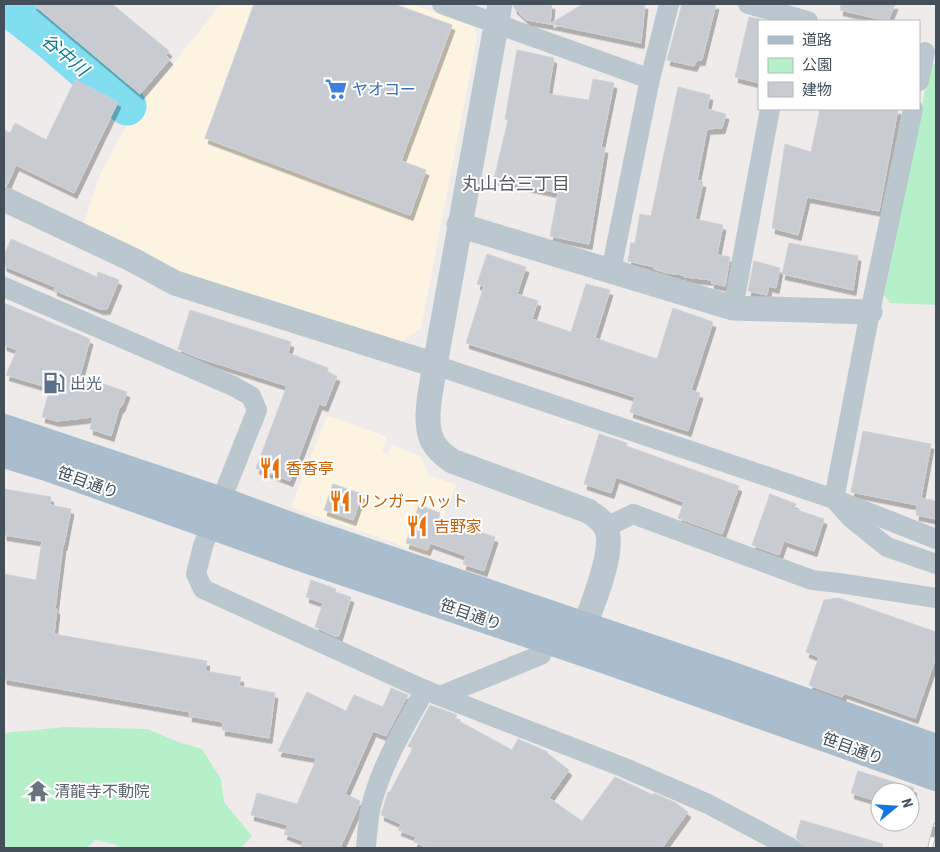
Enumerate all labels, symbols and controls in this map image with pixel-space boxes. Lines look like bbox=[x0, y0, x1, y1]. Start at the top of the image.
legend bbox=[758, 20, 920, 110]
water label: 谷中川 bbox=[38, 29, 94, 81]
text: 道路 bbox=[802, 31, 832, 49]
text: 公園 bbox=[802, 56, 832, 74]
supermarket icon: ヤオコー bbox=[323, 76, 349, 102]
place label: ヤオコー bbox=[352, 80, 416, 99]
text: 建物 bbox=[802, 81, 832, 99]
district label: 丸山台三丁目 bbox=[462, 173, 570, 194]
fuel station icon: 出光 bbox=[41, 370, 67, 396]
place label: 出光 bbox=[70, 374, 102, 393]
restaurant icon: 香香亭 bbox=[257, 455, 283, 481]
place label: 香香亭 bbox=[286, 459, 334, 478]
street label: 笹目通り bbox=[55, 463, 121, 502]
restaurant icon: リンガーハット bbox=[327, 488, 353, 514]
place label: リンガーハット bbox=[356, 492, 468, 511]
restaurant icon: 吉野家 bbox=[404, 513, 430, 539]
place label: 吉野家 bbox=[434, 517, 482, 536]
street label: 笹目通り bbox=[437, 595, 504, 634]
street label: 笹目通り bbox=[820, 729, 886, 768]
temple icon: 清龍寺不動院 bbox=[25, 778, 51, 804]
place label: 清龍寺不動院 bbox=[54, 782, 150, 801]
north arrow bbox=[870, 782, 920, 832]
text: N bbox=[898, 796, 916, 810]

